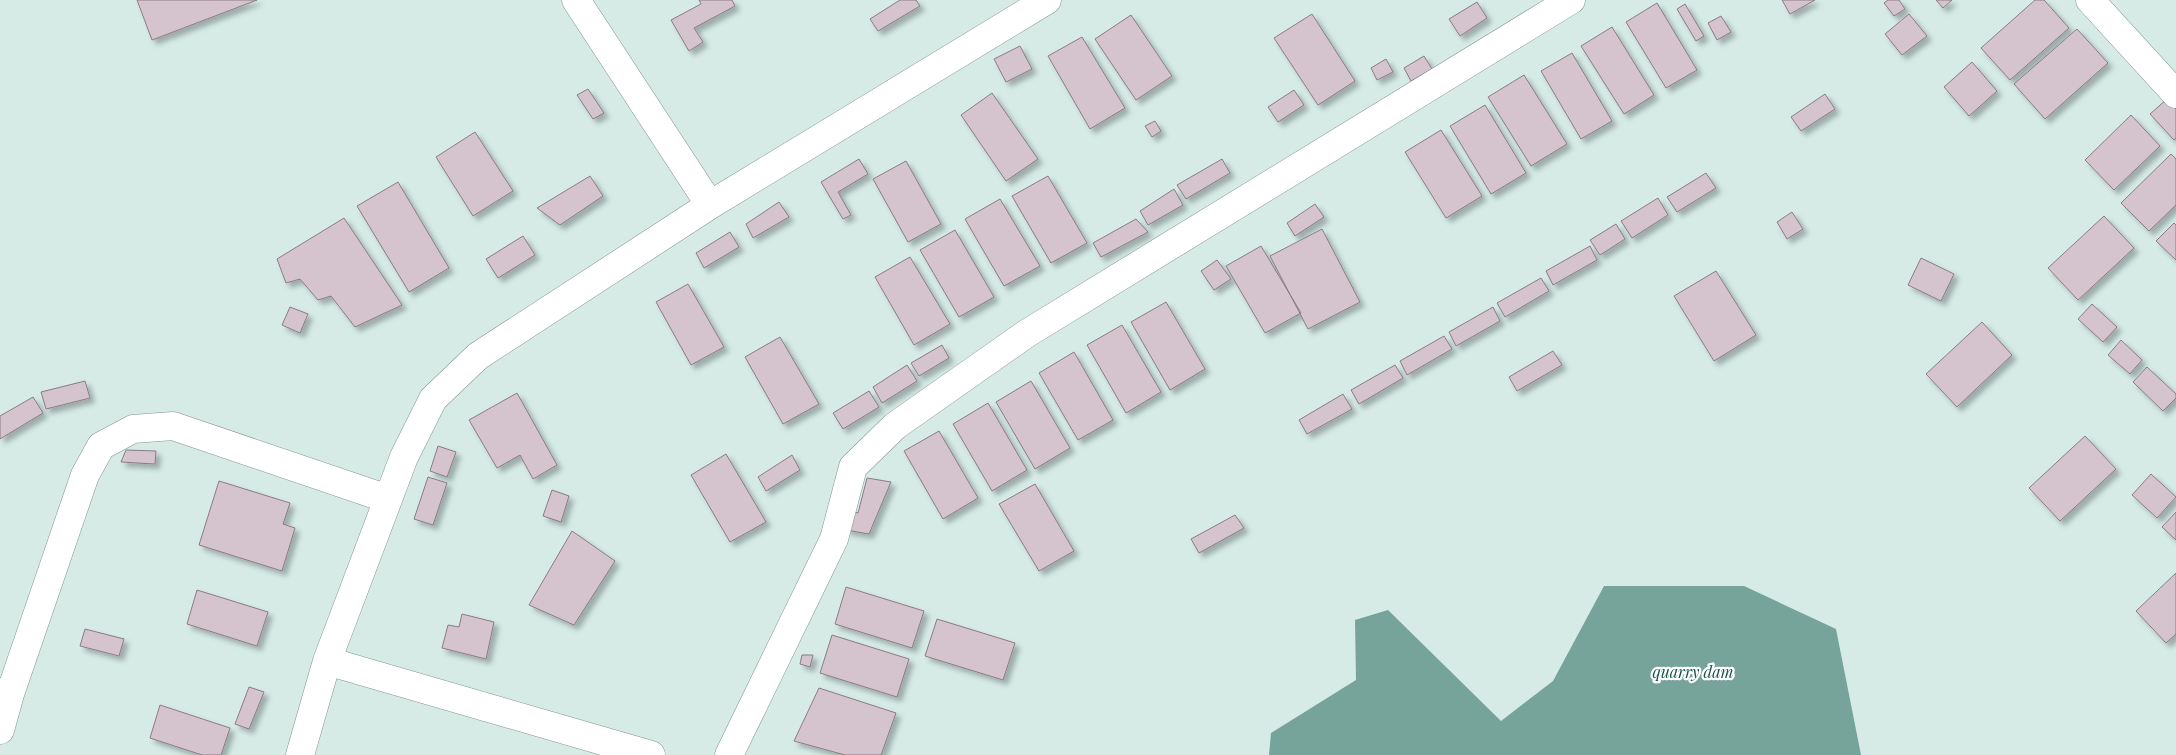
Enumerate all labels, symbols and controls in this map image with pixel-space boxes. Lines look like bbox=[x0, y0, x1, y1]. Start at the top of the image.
water label: quarry dam bbox=[1653, 661, 1734, 682]

